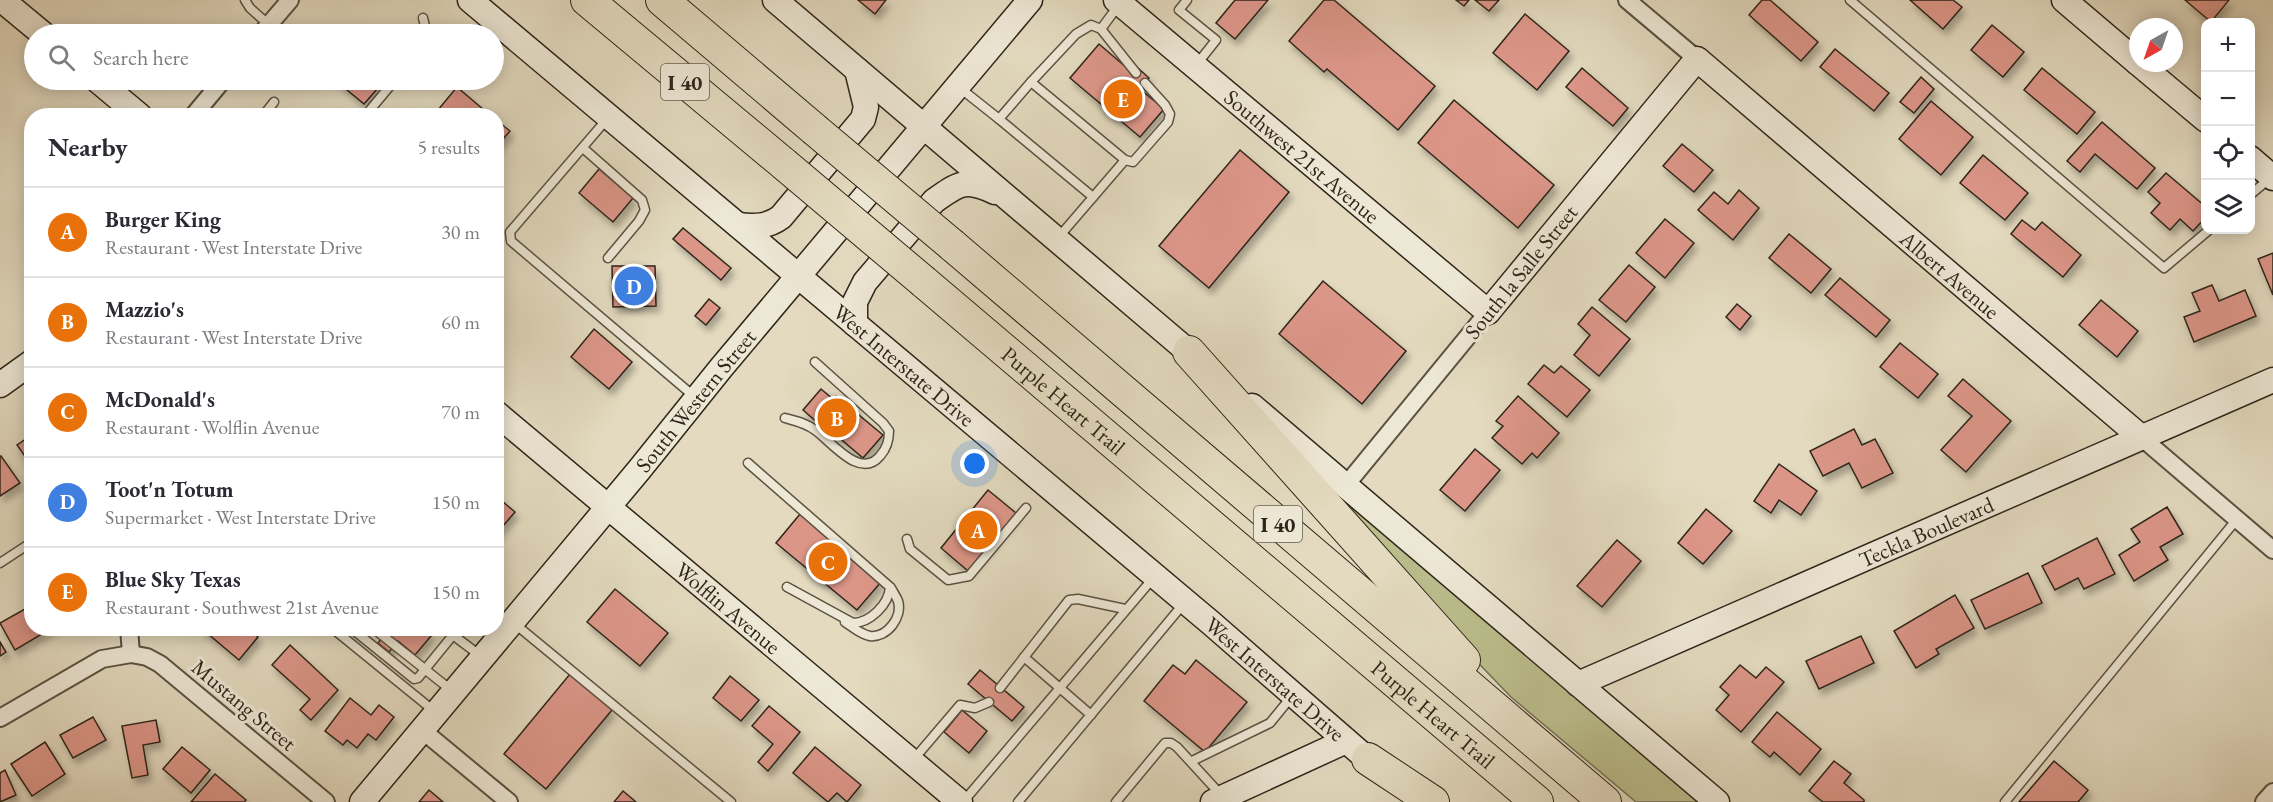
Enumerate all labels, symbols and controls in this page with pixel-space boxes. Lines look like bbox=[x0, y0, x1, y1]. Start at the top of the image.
north arrow bbox=[2129, 18, 2183, 72]
map controls bbox=[2201, 18, 2255, 234]
button: + bbox=[2201, 18, 2255, 72]
search box bbox=[24, 24, 504, 90]
icon: search bbox=[45, 41, 78, 74]
text: Search here bbox=[93, 43, 188, 72]
road number: I 40 bbox=[661, 64, 709, 100]
button: − bbox=[2201, 72, 2255, 126]
pin: E bbox=[1104, 76, 1142, 122]
street label: Southwest 21st Avenue bbox=[1218, 82, 1386, 230]
button: locate bbox=[2201, 126, 2255, 180]
text: Nearby bbox=[48, 130, 128, 164]
text: 5 results bbox=[417, 134, 480, 160]
button: layers bbox=[2201, 180, 2255, 234]
street label: South la Salle Street bbox=[1458, 199, 1584, 345]
text: Burger King bbox=[105, 205, 221, 234]
text: A bbox=[60, 219, 75, 245]
text: 30 m bbox=[441, 219, 480, 245]
street label: Albert Avenue bbox=[1893, 223, 2006, 325]
text: Restaurant · West Interstate Drive bbox=[105, 234, 362, 260]
pin: D bbox=[614, 264, 654, 308]
text: Mazzio's bbox=[105, 295, 184, 324]
street label: West Interstate Drive bbox=[827, 297, 981, 433]
text: B bbox=[61, 309, 74, 335]
text: 60 m bbox=[441, 309, 480, 335]
street label: South Western Street bbox=[629, 323, 762, 478]
text: Restaurant · West Interstate Drive bbox=[105, 324, 362, 350]
street label: Purple Heart Trail bbox=[996, 340, 1132, 461]
text: McDonald's bbox=[105, 385, 215, 414]
pin: B bbox=[818, 396, 856, 440]
text: C bbox=[60, 399, 75, 425]
text: 70 m bbox=[441, 399, 480, 425]
text: Restaurant · Wolflin Avenue bbox=[105, 414, 320, 440]
your location bbox=[960, 449, 989, 478]
text: Toot'n Totum bbox=[105, 475, 233, 504]
text: D bbox=[60, 489, 75, 515]
text: 150 m bbox=[432, 489, 480, 515]
street label: Teckla Boulevard bbox=[1854, 489, 1999, 574]
text: Supermarket · West Interstate Drive bbox=[105, 504, 376, 530]
road number: I 40 bbox=[1254, 506, 1302, 542]
pin: A bbox=[958, 508, 998, 552]
pin: C bbox=[808, 540, 848, 584]
street label: Wolflin Avenue bbox=[669, 555, 787, 661]
text: Blue Sky Texas bbox=[105, 565, 241, 594]
text: E bbox=[62, 579, 73, 605]
text: 150 m bbox=[432, 579, 480, 605]
text: Restaurant · Southwest 21st Avenue bbox=[105, 594, 379, 620]
street label: West Interstate Drive bbox=[1199, 610, 1352, 748]
street label: Mustang Street bbox=[186, 653, 302, 757]
street label: Purple Heart Trail bbox=[1365, 653, 1501, 775]

